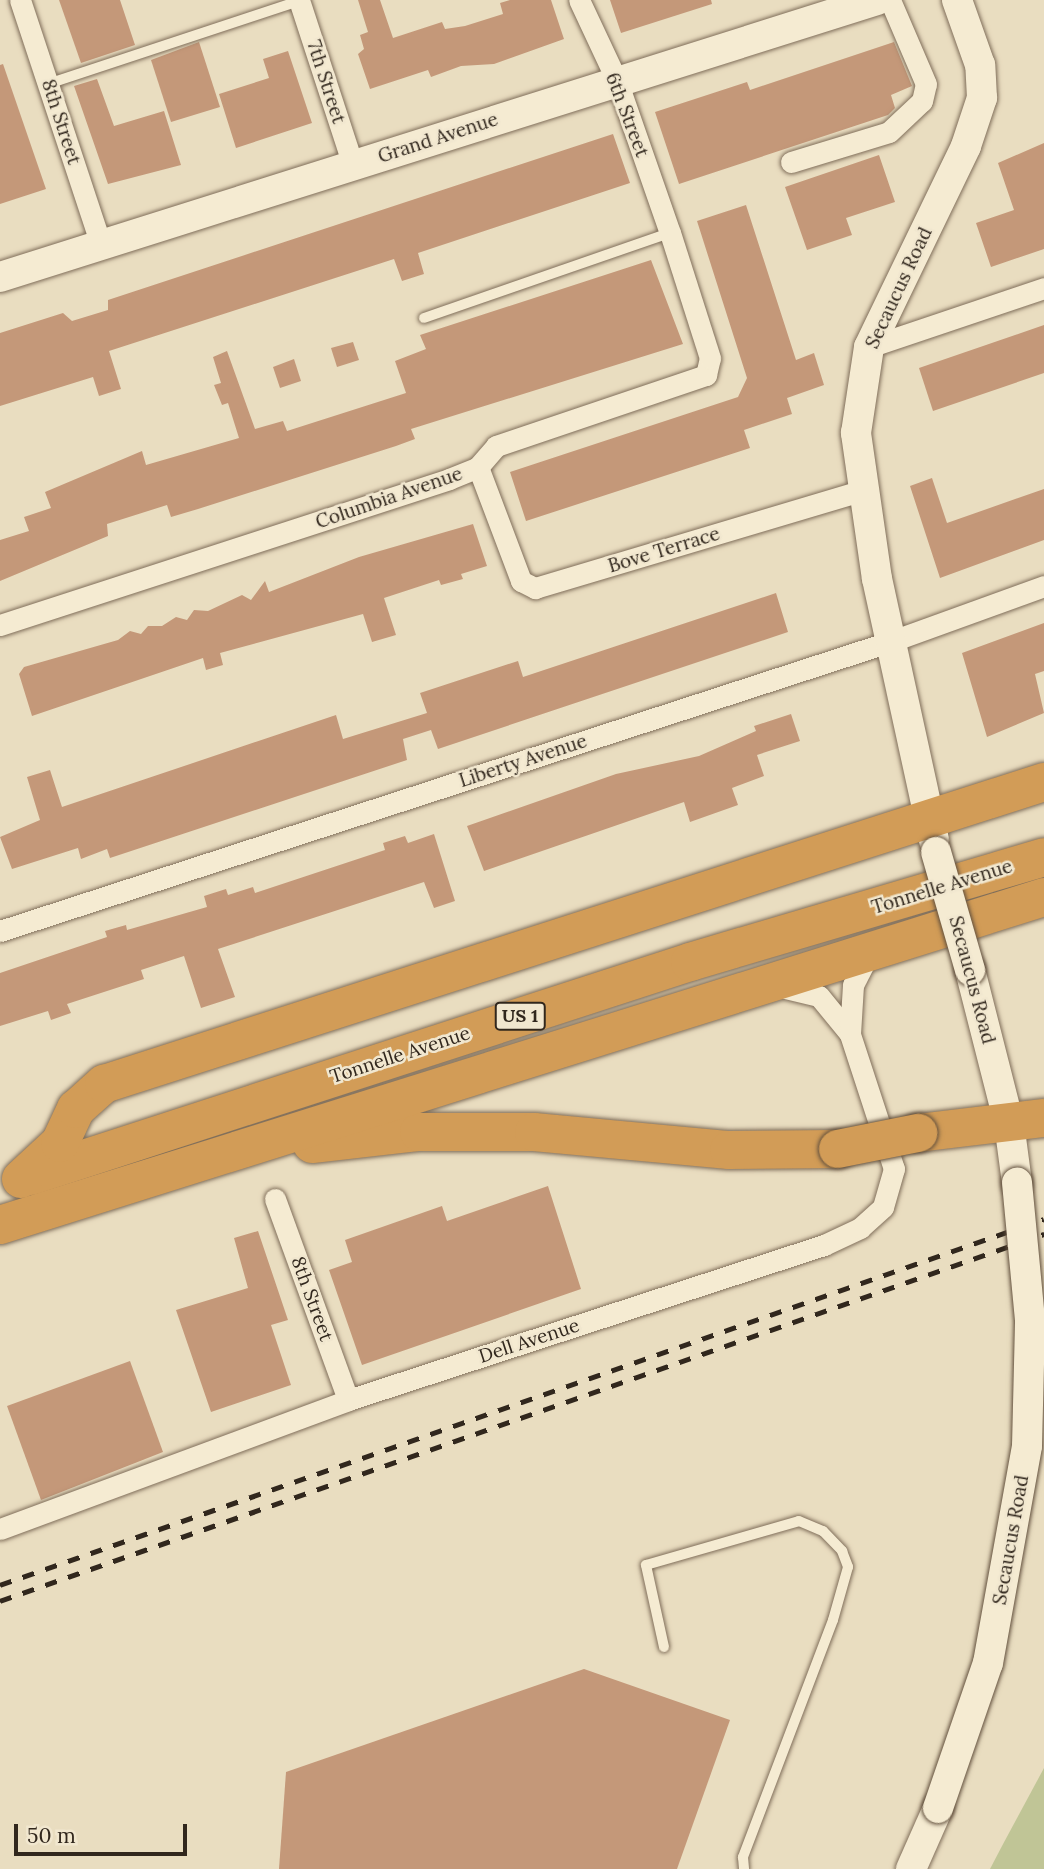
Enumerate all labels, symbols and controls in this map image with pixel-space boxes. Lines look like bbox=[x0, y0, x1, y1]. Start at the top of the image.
street label: 7th Street bbox=[302, 37, 350, 127]
street label: 6th Street bbox=[600, 70, 654, 160]
street label: 8th Street bbox=[37, 77, 85, 167]
street label: Grand Avenue bbox=[375, 108, 501, 168]
street label: Secaucus Road bbox=[861, 224, 937, 352]
street label: Columbia Avenue bbox=[313, 462, 465, 534]
street label: Bove Terrace bbox=[605, 522, 723, 578]
street label: Liberty Avenue bbox=[456, 730, 590, 792]
street label: Tonnelle Avenue bbox=[869, 855, 1015, 919]
street label: Secaucus Road bbox=[944, 914, 1000, 1046]
road number: US 1 bbox=[494, 1001, 546, 1030]
street label: Tonnelle Avenue bbox=[327, 1022, 473, 1088]
street label: 8th Street bbox=[286, 1254, 338, 1344]
street label: Dell Avenue bbox=[476, 1314, 582, 1368]
street label: Secaucus Road bbox=[988, 1473, 1034, 1607]
scale bar bbox=[18, 1810, 191, 1854]
text: 50 m bbox=[27, 1822, 76, 1849]

